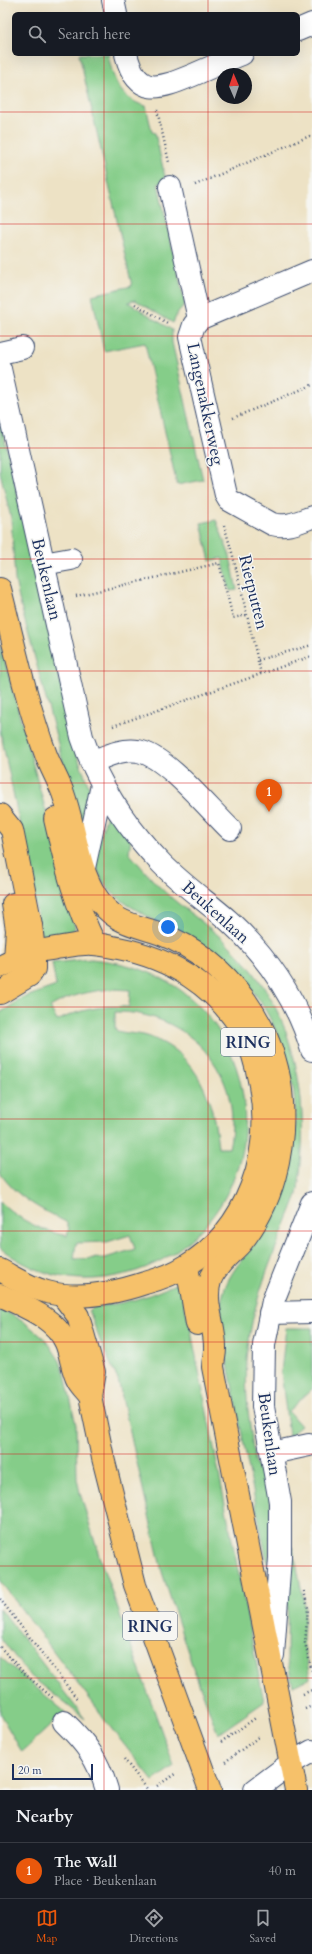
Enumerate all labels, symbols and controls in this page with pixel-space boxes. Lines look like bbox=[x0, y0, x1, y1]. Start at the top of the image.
search box bbox=[12, 12, 300, 56]
icon: search bbox=[26, 23, 48, 45]
text: Search here bbox=[58, 24, 131, 44]
north arrow bbox=[216, 68, 252, 104]
street label: Langenakkerweg bbox=[181, 341, 230, 468]
street label: Beukenlaan bbox=[26, 536, 67, 623]
street label: Rietputten bbox=[233, 552, 274, 632]
pin: 1 bbox=[256, 779, 282, 812]
street label: Beukenlaan bbox=[177, 876, 255, 949]
your location bbox=[158, 917, 178, 937]
road number: RING bbox=[221, 1028, 275, 1056]
street label: Beukenlaan bbox=[252, 1391, 287, 1477]
road number: RING bbox=[123, 1612, 177, 1640]
scale bar bbox=[12, 1762, 93, 1781]
text: 20 m bbox=[18, 1763, 42, 1778]
text: Nearby bbox=[16, 1805, 73, 1828]
text: The Wall bbox=[54, 1852, 117, 1872]
text: 1 bbox=[26, 1862, 32, 1880]
text: 40 m bbox=[268, 1862, 296, 1880]
text: Place · Beukenlaan bbox=[54, 1872, 157, 1890]
tab: Map bbox=[36, 1907, 58, 1946]
tab: Directions bbox=[129, 1907, 178, 1946]
tab: Saved bbox=[250, 1907, 276, 1946]

